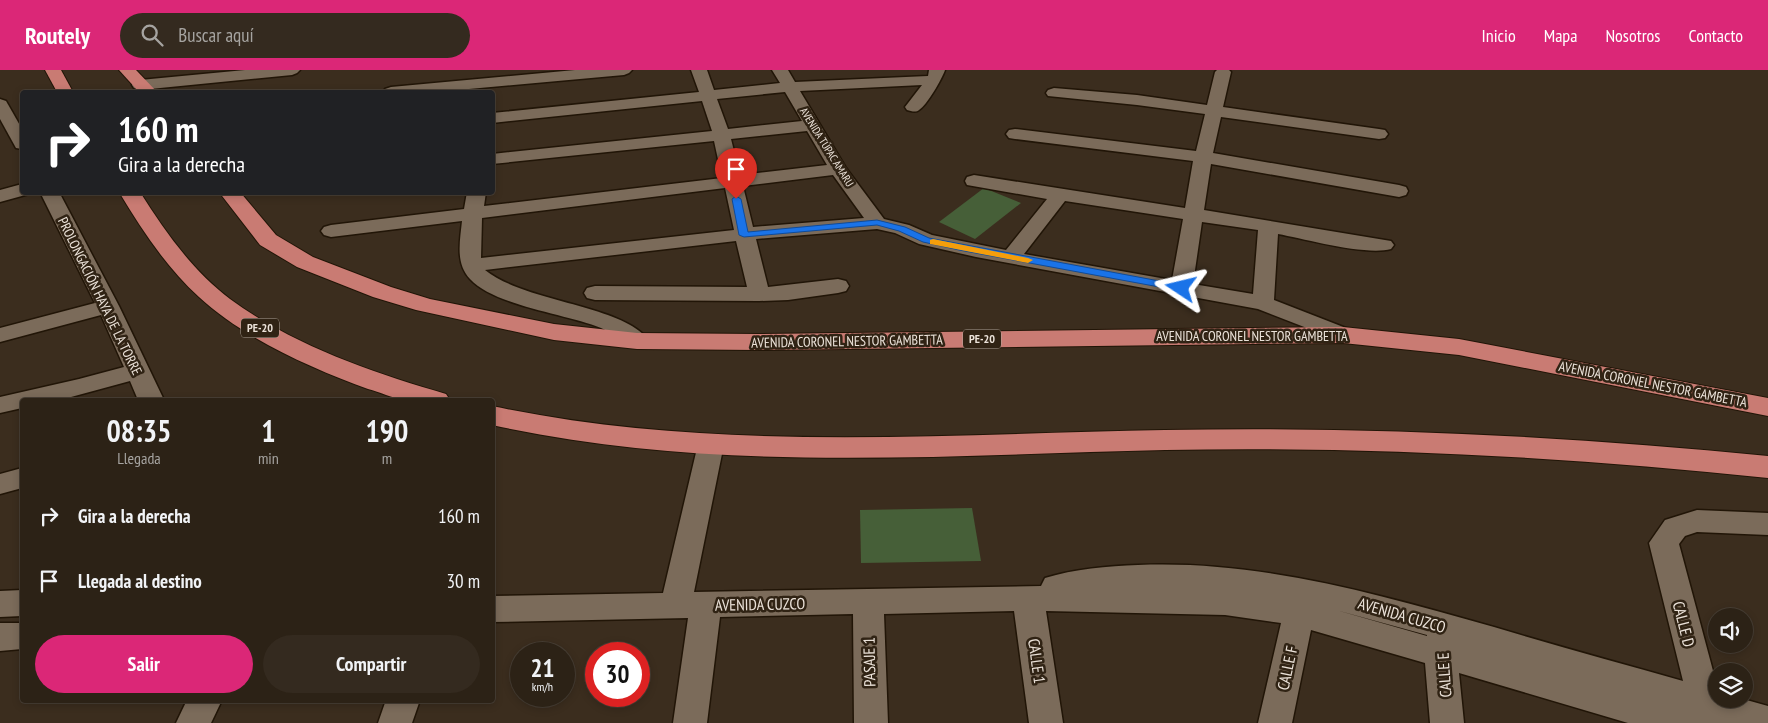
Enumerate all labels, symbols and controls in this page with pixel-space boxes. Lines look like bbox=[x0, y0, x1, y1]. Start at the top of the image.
search box bbox=[120, 13, 470, 58]
text: Routely bbox=[25, 20, 90, 51]
icon: search bbox=[138, 21, 166, 49]
text: Buscar aquí bbox=[178, 23, 254, 47]
text: Inicio bbox=[1482, 24, 1516, 47]
text: Mapa bbox=[1544, 24, 1577, 47]
text: Nosotros bbox=[1605, 24, 1660, 47]
text: Contacto bbox=[1688, 24, 1743, 47]
street label: AVENIDA TÚPAC AMARU bbox=[797, 105, 857, 189]
text: 160 m bbox=[118, 106, 199, 152]
icon: right bbox=[35, 110, 100, 175]
pin bbox=[715, 148, 757, 199]
text: Gira a la derecha bbox=[118, 150, 245, 178]
icon: arrive bbox=[722, 155, 750, 183]
street label: PROLONGACIÓN HAYA DE LA TORRE bbox=[54, 214, 146, 378]
position arrow bbox=[1154, 261, 1206, 313]
road number: PE-20 bbox=[241, 318, 279, 338]
street label: AVENIDA CORONEL NESTOR GAMBETTA bbox=[1156, 327, 1348, 345]
street label: AVENIDA CORONEL NESTOR GAMBETTA bbox=[751, 330, 943, 352]
road number: PE-20 bbox=[963, 330, 1001, 348]
street label: AVENIDA CORONEL NESTOR GAMBETTA bbox=[1557, 357, 1749, 411]
text: 08:35 bbox=[107, 411, 171, 450]
text: 1 bbox=[261, 411, 276, 450]
text: 190 bbox=[365, 411, 408, 450]
text: Llegada bbox=[117, 448, 161, 468]
text: min bbox=[258, 448, 279, 468]
text: m bbox=[382, 448, 392, 468]
icon: right bbox=[35, 502, 63, 530]
text: Gira a la derecha bbox=[78, 504, 191, 528]
text: 160 m bbox=[438, 504, 480, 528]
icon: arrive bbox=[35, 567, 63, 595]
text: Llegada al destino bbox=[78, 569, 202, 593]
text: 30 m bbox=[447, 569, 480, 593]
street label: AVENIDA CUZCO bbox=[715, 593, 805, 615]
street label: AVENIDA CUZCO bbox=[1356, 593, 1448, 637]
street label: CALLE D bbox=[1669, 599, 1699, 649]
map controls bbox=[1708, 608, 1753, 708]
button: sound bbox=[1708, 608, 1753, 653]
button: Salir bbox=[35, 635, 253, 693]
button: Compartir bbox=[263, 635, 480, 693]
street label: PASAJE 1 bbox=[859, 637, 879, 687]
street label: CALLE 1 bbox=[1024, 637, 1050, 685]
speed limit sign: 30 bbox=[585, 642, 650, 707]
street label: CALLE F bbox=[1273, 644, 1301, 692]
text: 21 bbox=[531, 652, 554, 684]
street label: CALLE E bbox=[1432, 652, 1456, 698]
button: layers bbox=[1708, 663, 1753, 708]
text: km/h bbox=[532, 679, 553, 694]

